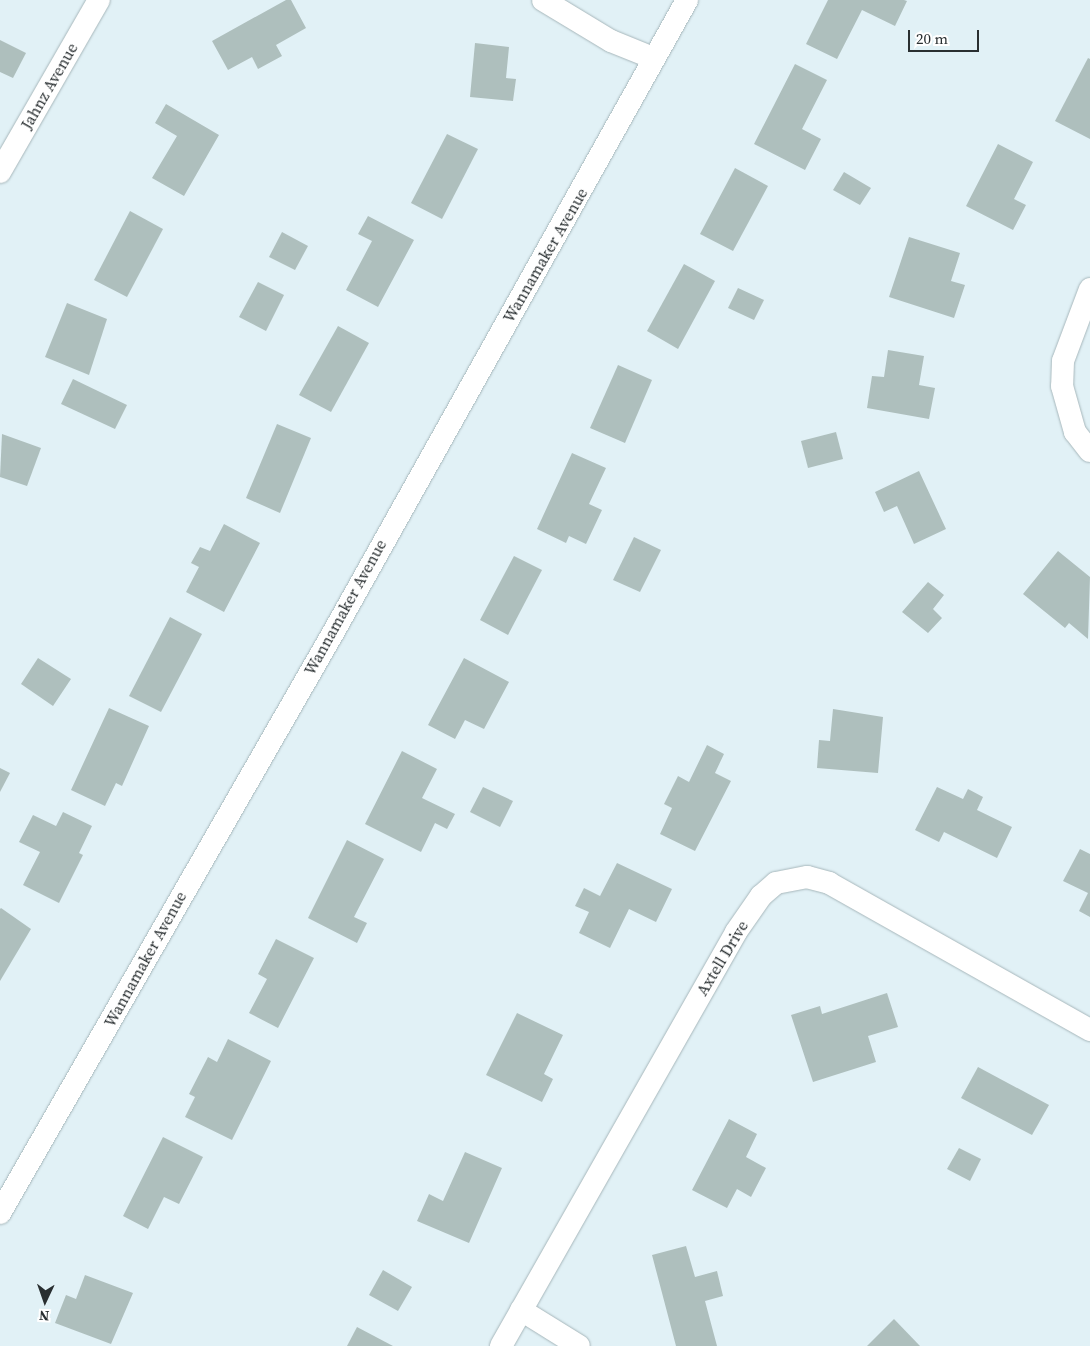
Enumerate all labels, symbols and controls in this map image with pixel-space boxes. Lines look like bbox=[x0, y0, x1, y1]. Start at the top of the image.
scale bar bbox=[910, 20, 981, 52]
text: 20 m bbox=[916, 28, 948, 49]
street label: Jahnz Avenue bbox=[17, 39, 81, 133]
street label: Wannamaker Avenue bbox=[499, 184, 591, 326]
street label: Wannamaker Avenue bbox=[300, 536, 390, 678]
street label: Wannamaker Avenue bbox=[100, 888, 190, 1030]
street label: Axtell Drive bbox=[692, 917, 752, 999]
north arrow bbox=[20, 1276, 70, 1326]
text: N bbox=[39, 1306, 50, 1326]

